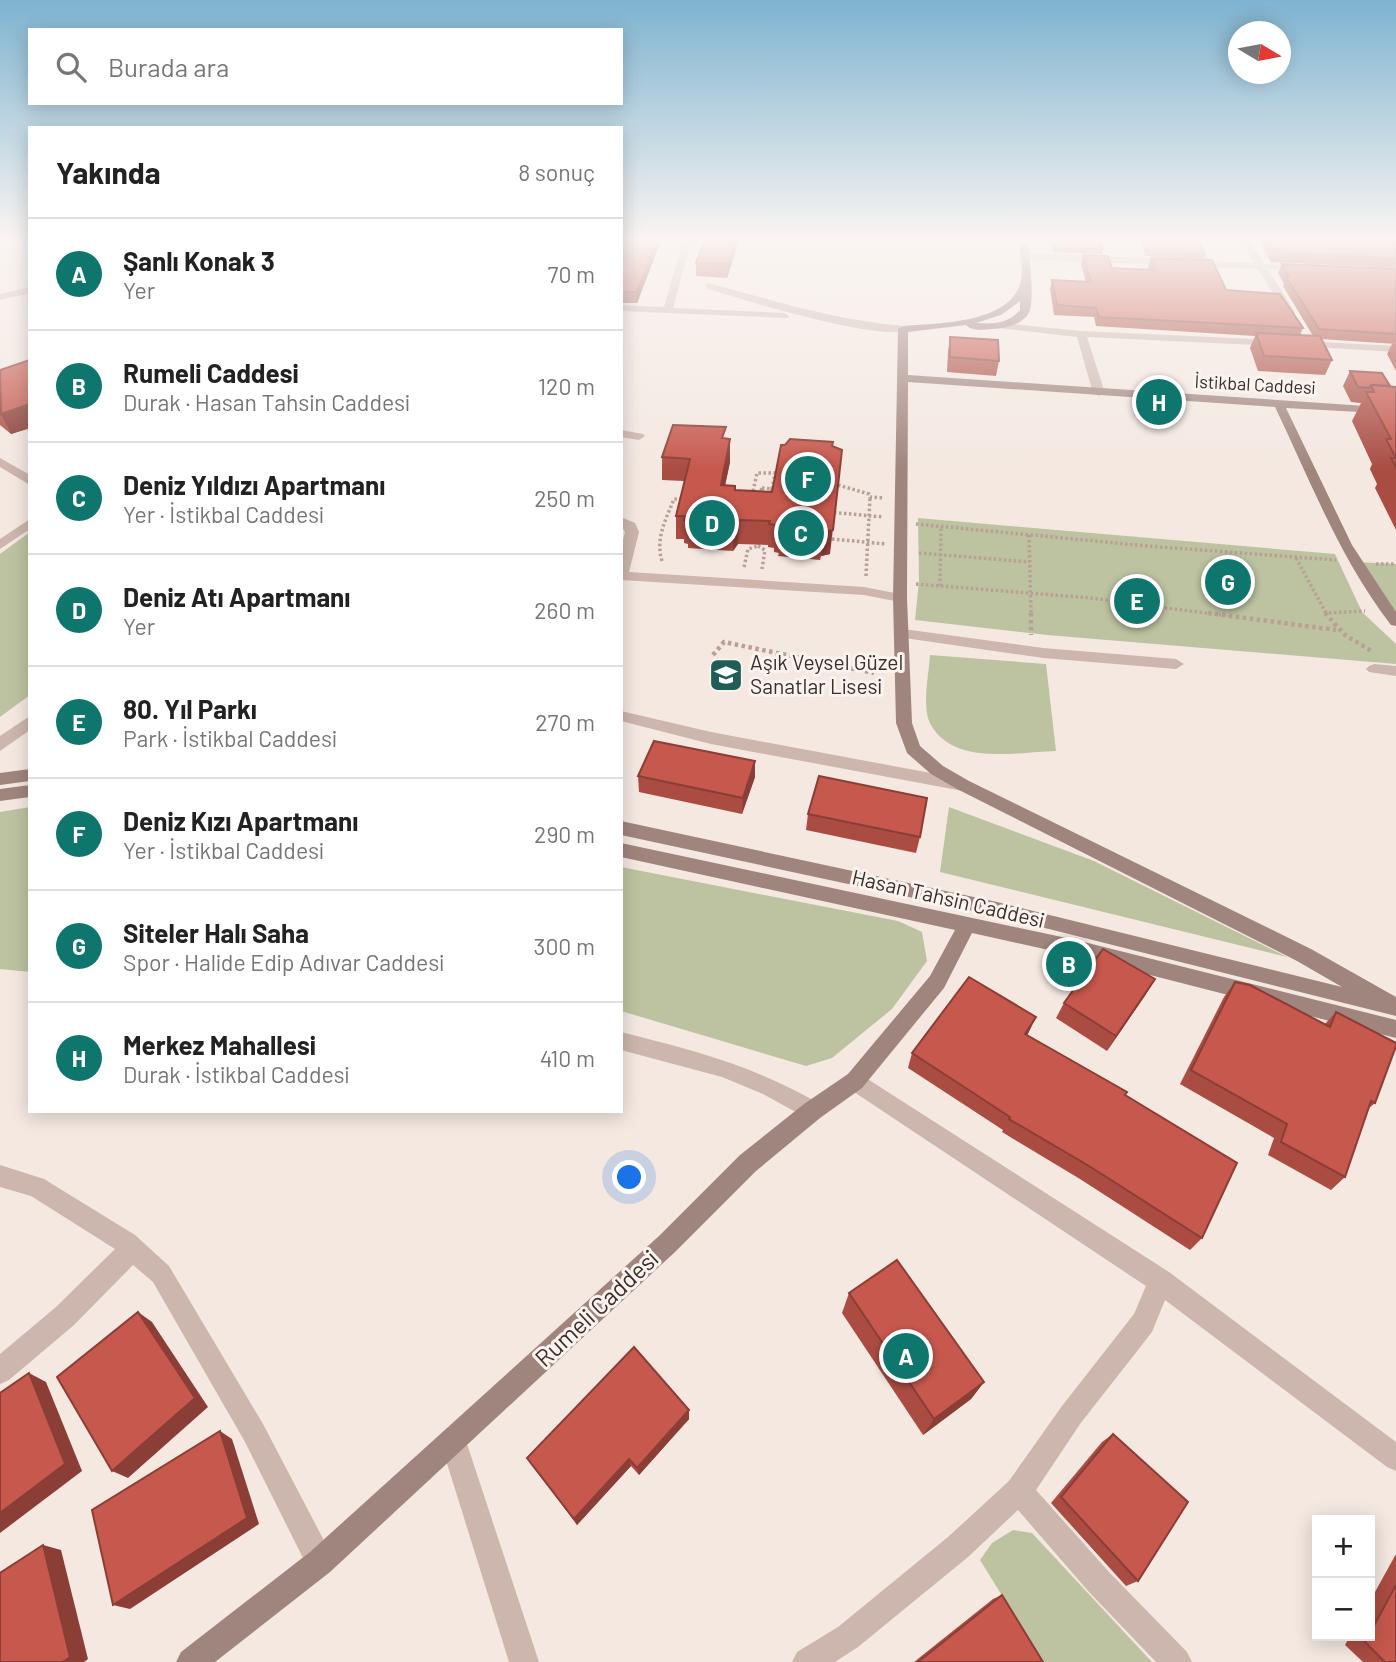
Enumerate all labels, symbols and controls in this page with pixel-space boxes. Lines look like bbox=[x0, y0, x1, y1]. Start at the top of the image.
north arrow bbox=[1228, 21, 1291, 84]
search box bbox=[28, 28, 623, 105]
icon: search bbox=[52, 48, 90, 86]
text: Burada ara bbox=[108, 51, 229, 82]
text: Yakında bbox=[56, 154, 161, 190]
text: 8 sonuç bbox=[518, 158, 595, 186]
text: Şanlı Konak 3 bbox=[123, 245, 275, 276]
text: A bbox=[71, 260, 87, 288]
text: 70 m bbox=[548, 260, 595, 288]
text: Yer bbox=[123, 276, 155, 304]
text: Rumeli Caddesi bbox=[123, 357, 299, 388]
street label: İstikbal Caddesi bbox=[1194, 370, 1316, 398]
text: B bbox=[72, 372, 86, 400]
text: 120 m bbox=[538, 372, 595, 400]
pin: H bbox=[1136, 376, 1182, 428]
text: Durak · Hasan Tahsin Caddesi bbox=[123, 388, 410, 416]
pin: F bbox=[785, 453, 831, 505]
text: Deniz Yıldızı Apartmanı bbox=[123, 469, 385, 500]
text: C bbox=[72, 484, 86, 512]
text: 250 m bbox=[534, 484, 595, 512]
pin: D bbox=[689, 497, 735, 549]
text: Yer · İstikbal Caddesi bbox=[123, 500, 324, 528]
pin: C bbox=[778, 507, 824, 559]
pin: G bbox=[1205, 556, 1251, 608]
pin: E bbox=[1114, 575, 1160, 627]
text: Deniz Atı Apartmanı bbox=[123, 581, 351, 612]
text: D bbox=[72, 596, 86, 624]
text: 260 m bbox=[534, 596, 595, 624]
text: Yer bbox=[123, 612, 155, 640]
place label: Aşık Veysel Güzel Sanatlar Lisesi bbox=[750, 649, 903, 698]
school or university icon: Aşık Veysel Güzel Sanatlar Lisesi bbox=[707, 656, 745, 694]
text: 80. Yıl Parkı bbox=[123, 693, 257, 724]
text: E bbox=[72, 708, 86, 736]
text: 270 m bbox=[535, 708, 595, 736]
text: Park · İstikbal Caddesi bbox=[123, 724, 337, 752]
text: Deniz Kızı Apartmanı bbox=[123, 805, 358, 836]
text: F bbox=[73, 820, 85, 848]
text: 290 m bbox=[534, 820, 595, 848]
text: Yer · İstikbal Caddesi bbox=[123, 836, 324, 864]
street label: Hasan Tahsin Caddesi bbox=[850, 863, 1047, 932]
text: Siteler Halı Saha bbox=[123, 917, 309, 948]
text: G bbox=[72, 932, 86, 960]
text: 300 m bbox=[534, 932, 595, 960]
pin: B bbox=[1046, 938, 1092, 990]
text: Spor · Halide Edip Adıvar Caddesi bbox=[123, 948, 444, 976]
text: Merkez Mahallesi bbox=[123, 1029, 316, 1060]
text: H bbox=[72, 1044, 86, 1072]
text: 410 m bbox=[540, 1044, 595, 1072]
text: Durak · İstikbal Caddesi bbox=[123, 1060, 349, 1088]
your location bbox=[612, 1160, 646, 1194]
street label: Rumeli Caddesi bbox=[528, 1244, 663, 1372]
pin: A bbox=[883, 1330, 929, 1382]
map controls bbox=[1312, 1515, 1375, 1641]
button: + bbox=[1312, 1515, 1375, 1578]
button: − bbox=[1312, 1578, 1375, 1641]

